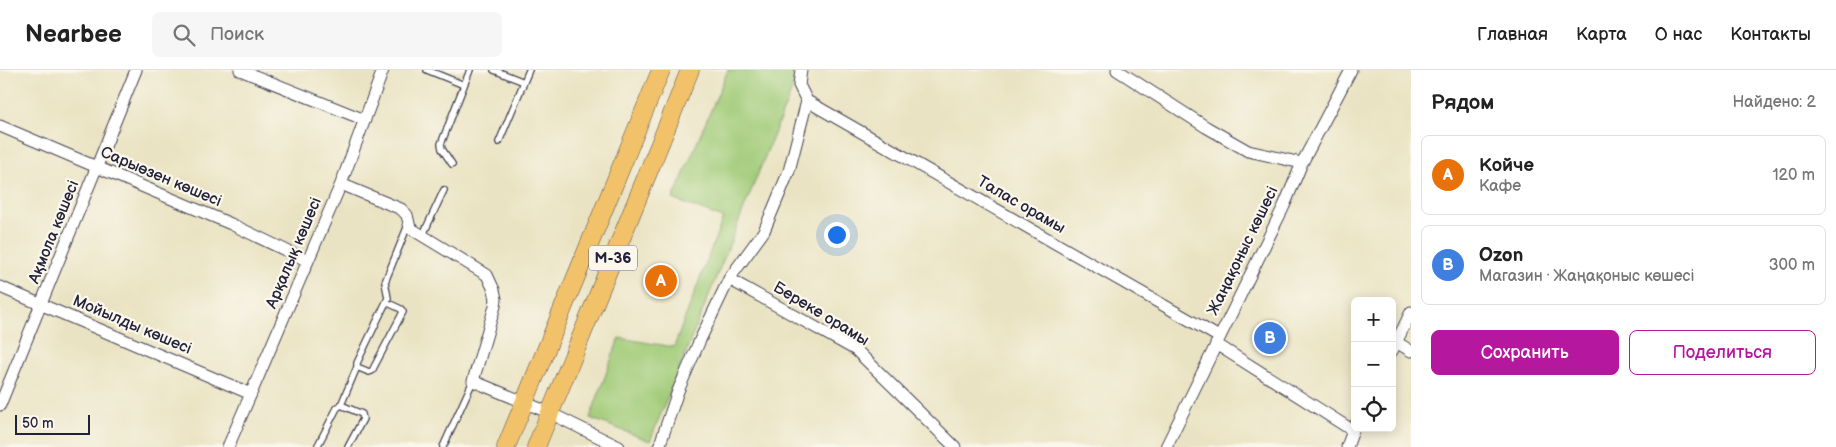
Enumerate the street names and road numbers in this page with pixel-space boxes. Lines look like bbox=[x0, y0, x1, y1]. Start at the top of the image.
street label: Сарыөзен көшесі bbox=[98, 143, 224, 211]
street label: Талас орамы bbox=[974, 172, 1068, 238]
street label: Ақмола көшесі bbox=[24, 178, 83, 287]
street label: Жаңақоныс көшесі bbox=[1204, 183, 1282, 319]
street label: Арқалық көшесі bbox=[262, 195, 326, 312]
road number: M-36 bbox=[589, 246, 637, 270]
street label: Береке орамы bbox=[770, 278, 872, 350]
street label: Мойылды көшесі bbox=[70, 291, 194, 359]

